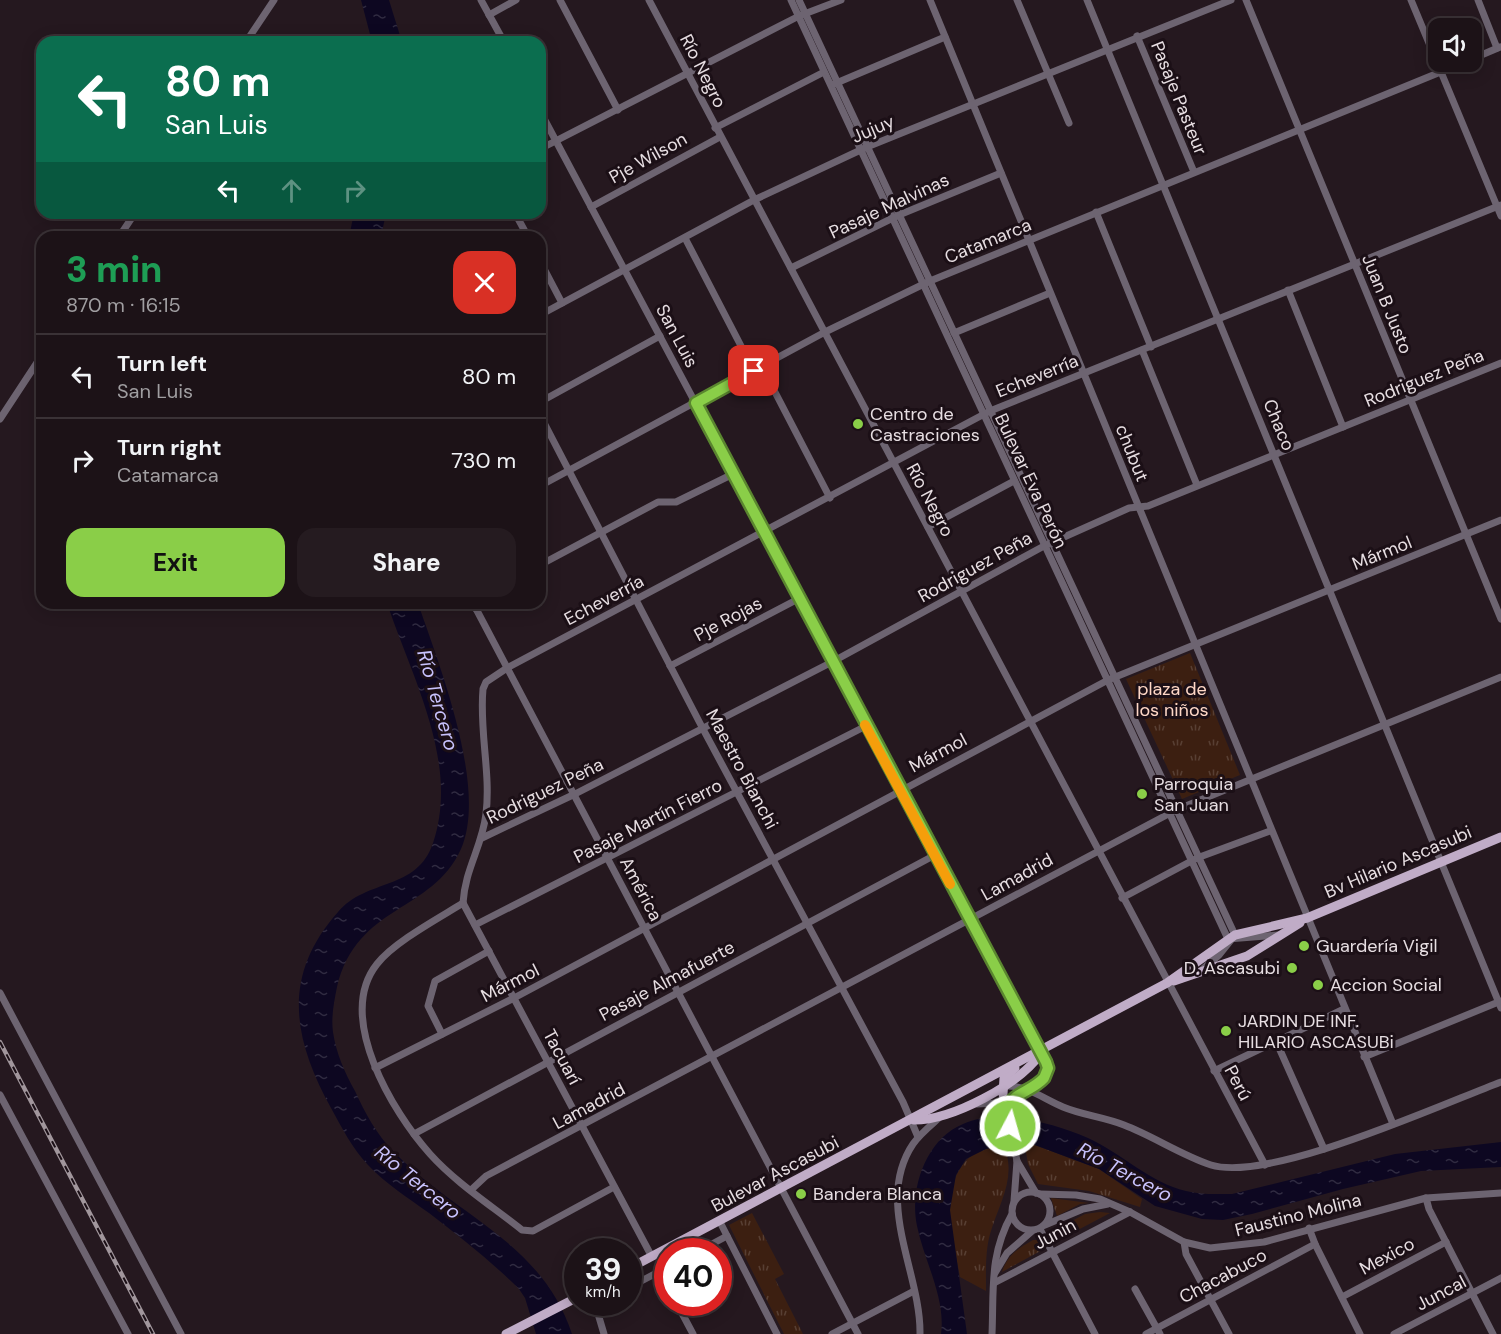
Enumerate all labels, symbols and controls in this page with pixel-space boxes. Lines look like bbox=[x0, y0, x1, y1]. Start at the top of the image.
map controls bbox=[1428, 18, 1482, 72]
button: sound bbox=[1428, 18, 1482, 72]
street label: Río Negro bbox=[674, 30, 732, 112]
street label: Pasaje Pasteur bbox=[1145, 38, 1213, 159]
text: 80 m bbox=[165, 54, 271, 109]
icon: left bbox=[66, 60, 144, 138]
text: San Luis bbox=[165, 107, 268, 142]
street label: Jujuy bbox=[848, 109, 898, 149]
street label: Pje Wilson bbox=[605, 127, 691, 189]
street label: Pasaje Malvinas bbox=[825, 168, 953, 244]
icon: left bbox=[212, 174, 245, 207]
icon: ahead bbox=[275, 174, 308, 207]
icon: right bbox=[338, 174, 371, 207]
street label: Catamarca bbox=[941, 213, 1035, 269]
text: 3 min bbox=[66, 246, 162, 293]
button: close bbox=[453, 251, 516, 314]
street label: Juan B Justo bbox=[1356, 251, 1418, 357]
text: 870 m · 16:15 bbox=[66, 292, 181, 318]
street label: San Luis bbox=[650, 300, 704, 372]
street label: Rodriguez Peña bbox=[1361, 343, 1487, 413]
pin bbox=[728, 345, 779, 396]
text: Turn left bbox=[117, 349, 207, 378]
street label: Echeverría bbox=[992, 349, 1082, 403]
icon: arrive bbox=[737, 354, 770, 387]
icon: left bbox=[66, 360, 99, 393]
text: 80 m bbox=[462, 362, 516, 391]
text: San Luis bbox=[117, 378, 193, 404]
street label: Chaco bbox=[1257, 395, 1301, 455]
place label: Centro de Castraciones bbox=[870, 402, 980, 447]
street label: Bulevar Eva Perón bbox=[989, 410, 1073, 552]
marker: Centro de Castraciones bbox=[851, 417, 865, 431]
street label: chubut bbox=[1110, 421, 1154, 485]
text: Turn right bbox=[117, 433, 222, 462]
icon: right bbox=[66, 444, 99, 477]
text: 730 m bbox=[451, 446, 516, 475]
street label: Río Negro bbox=[901, 459, 959, 541]
text: Catamarca bbox=[117, 462, 219, 488]
street label: Rodriguez Peña bbox=[914, 526, 1036, 608]
button: Exit bbox=[66, 528, 285, 597]
button: Share bbox=[297, 528, 516, 597]
street label: Mármol bbox=[1349, 530, 1415, 576]
street label: Echeverría bbox=[560, 569, 648, 631]
street label: Pje Rojas bbox=[690, 591, 766, 647]
water label: Río Tercero bbox=[411, 646, 465, 754]
park label: plaza de los niños bbox=[1135, 677, 1209, 722]
street label: Maestro Bianchi bbox=[700, 705, 784, 833]
street label: Mármol bbox=[905, 728, 971, 778]
street label: Rodriguez Peña bbox=[483, 752, 607, 830]
place label: Parroquia San Juan bbox=[1154, 772, 1233, 817]
street label: Pasaje Martín Fierro bbox=[570, 773, 726, 869]
marker: Parroquia San Juan bbox=[1135, 787, 1149, 801]
street label: Bv Hilario Ascasubi bbox=[1321, 820, 1475, 904]
street label: Lamadrid bbox=[977, 847, 1057, 907]
street label: América bbox=[614, 853, 668, 925]
place label: Guardería Vigil bbox=[1316, 934, 1438, 958]
street label: Pasaje Almafuerte bbox=[595, 935, 739, 1027]
marker: Guardería Vigil bbox=[1297, 939, 1311, 953]
place label: D. Ascasubi bbox=[1184, 956, 1280, 980]
street label: Mármol bbox=[477, 958, 543, 1008]
marker: D. Ascasubi bbox=[1285, 961, 1299, 975]
place label: Accion Social bbox=[1330, 973, 1442, 997]
marker: Accion Social bbox=[1311, 978, 1325, 992]
place label: JARDIN DE INF. HILARIO ASCASUBi bbox=[1238, 1009, 1394, 1054]
marker: JARDIN DE INF. HILARIO ASCASUBi bbox=[1219, 1024, 1233, 1038]
street label: Tacuarí bbox=[537, 1025, 587, 1089]
street label: Perú bbox=[1219, 1061, 1257, 1105]
street label: Lamadrid bbox=[549, 1077, 629, 1135]
position arrow bbox=[978, 1094, 1042, 1158]
street label: Bulevar Ascasubi bbox=[707, 1130, 843, 1218]
water label: Río Tercero bbox=[1073, 1136, 1177, 1208]
water label: Río Tercero bbox=[369, 1139, 467, 1225]
place label: Bandera Blanca bbox=[813, 1182, 942, 1206]
marker: Bandera Blanca bbox=[794, 1187, 808, 1201]
street label: Faustino Molina bbox=[1232, 1188, 1364, 1242]
street label: Junin bbox=[1030, 1213, 1080, 1255]
street label: Mexico bbox=[1355, 1232, 1419, 1280]
speed limit sign: 40 bbox=[654, 1238, 732, 1316]
street label: Chacabuco bbox=[1175, 1243, 1271, 1309]
text: 39 bbox=[585, 1250, 621, 1289]
street label: Juncal bbox=[1412, 1270, 1470, 1316]
text: km/h bbox=[585, 1282, 621, 1302]

